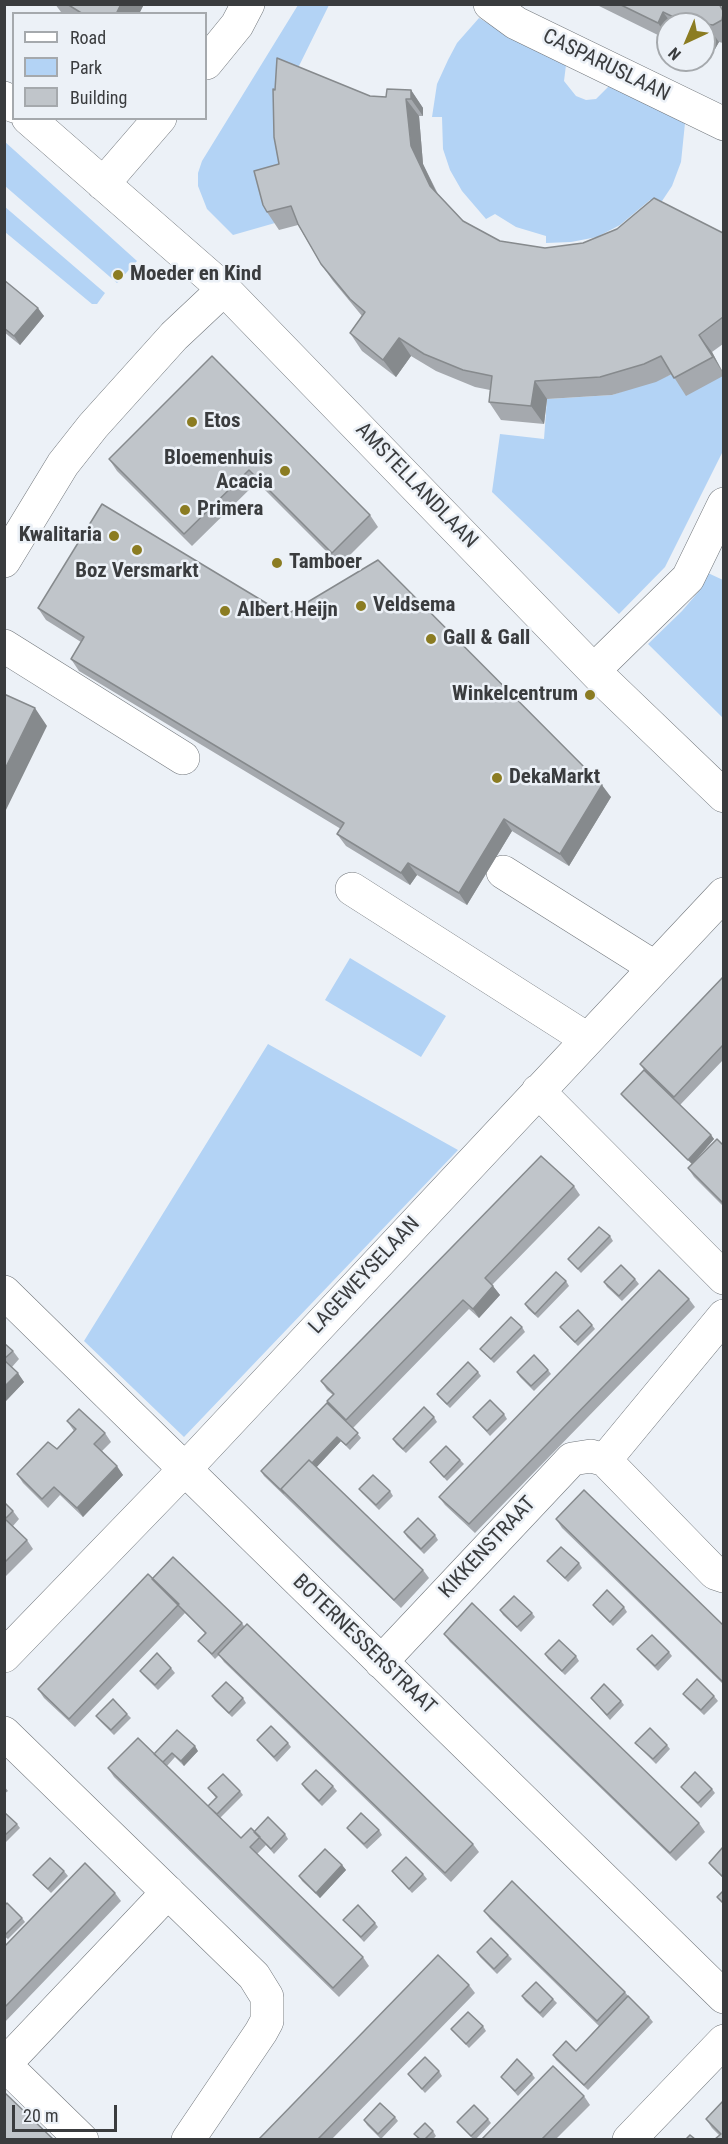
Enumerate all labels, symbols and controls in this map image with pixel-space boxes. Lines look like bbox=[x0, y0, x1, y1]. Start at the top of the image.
legend bbox=[12, 12, 207, 120]
north arrow bbox=[656, 12, 716, 72]
street label: CASPARUSLAAN bbox=[538, 24, 674, 108]
text: Road bbox=[70, 27, 106, 48]
text: Park bbox=[70, 57, 102, 78]
text: Building bbox=[70, 87, 127, 108]
place label: Moeder en Kind bbox=[130, 262, 262, 288]
marker: Moeder en Kind bbox=[111, 268, 125, 282]
place label: Etos bbox=[204, 409, 240, 435]
marker: Etos bbox=[185, 415, 199, 429]
street label: AMSTELLANDLAAN bbox=[350, 418, 482, 554]
place label: Bloemenhuis Acacia bbox=[164, 446, 273, 496]
marker: Bloemenhuis Acacia bbox=[278, 464, 292, 478]
place label: Primera bbox=[197, 497, 263, 523]
marker: Primera bbox=[178, 503, 192, 517]
place label: Kwalitaria bbox=[19, 523, 102, 549]
marker: Kwalitaria bbox=[107, 529, 121, 543]
marker: Boz Versmarkt bbox=[130, 543, 144, 557]
place label: Tamboer bbox=[289, 550, 362, 576]
marker: Tamboer bbox=[270, 556, 284, 570]
place label: Boz Versmarkt bbox=[75, 559, 199, 585]
place label: Veldsema bbox=[373, 593, 455, 619]
place label: Albert Heijn bbox=[237, 598, 338, 624]
marker: Veldsema bbox=[354, 599, 368, 613]
marker: Albert Heijn bbox=[218, 604, 232, 618]
place label: Gall & Gall bbox=[443, 626, 530, 652]
marker: Gall & Gall bbox=[424, 632, 438, 646]
place label: Winkelcentrum bbox=[452, 682, 578, 708]
marker: Winkelcentrum bbox=[583, 688, 597, 702]
place label: DekaMarkt bbox=[509, 765, 600, 791]
marker: DekaMarkt bbox=[490, 771, 504, 785]
street label: LAGEWEYSELAAN bbox=[304, 1212, 426, 1340]
street label: KIKKENSTRAAT bbox=[435, 1492, 541, 1604]
street label: BOTERNESSERSTRAAT bbox=[287, 1570, 441, 1720]
scale bar bbox=[15, 2093, 120, 2131]
text: 20 m bbox=[23, 2105, 58, 2126]

